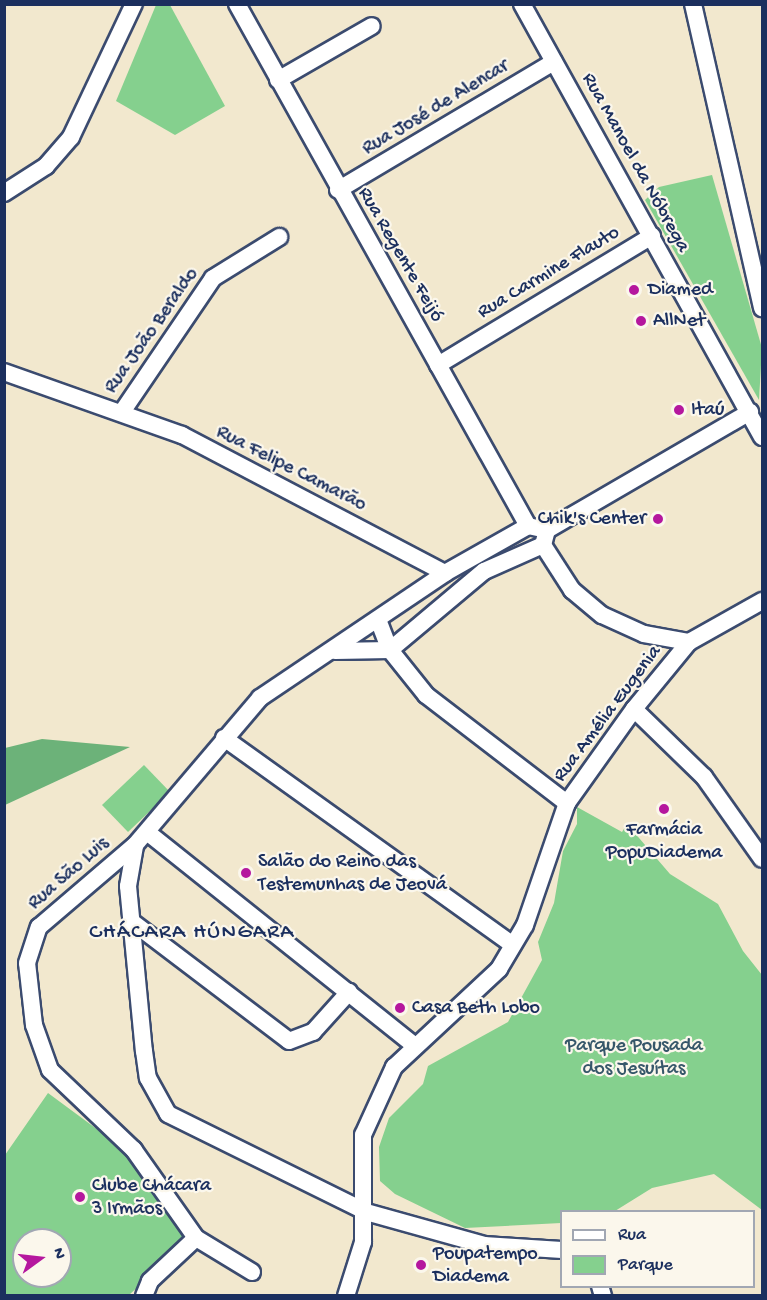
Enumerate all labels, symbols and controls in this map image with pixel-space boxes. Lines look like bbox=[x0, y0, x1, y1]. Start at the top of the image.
street label: Rua José de Alencar bbox=[358, 55, 514, 161]
street label: Rua Manoel da Nóbrega bbox=[576, 69, 694, 257]
street label: Rua Regente Feijó bbox=[352, 183, 448, 327]
street label: Rua Carmine Flauto bbox=[474, 221, 624, 325]
street label: Rua João Beraldo bbox=[100, 263, 204, 399]
place label: Diamed bbox=[648, 278, 713, 302]
marker: Diamed bbox=[625, 281, 643, 299]
place label: AllNet bbox=[653, 309, 705, 333]
marker: AllNet bbox=[634, 314, 648, 328]
place label: Itaú bbox=[691, 398, 724, 422]
marker: Itaú bbox=[672, 403, 686, 417]
street label: Rua Felipe Camarão bbox=[212, 421, 370, 517]
place label: Chik's Center bbox=[538, 507, 646, 531]
marker: Chik's Center bbox=[651, 512, 665, 526]
street label: Rua Amélia Eugenia bbox=[549, 641, 667, 787]
marker: Farmácia PopuDiadema bbox=[657, 802, 671, 816]
place label: Farmácia PopuDiadema bbox=[606, 819, 722, 866]
street label: Rua São Luis bbox=[24, 832, 114, 916]
place label: Salão do Reino das Testemunhas de Jeová bbox=[258, 850, 447, 897]
marker: Salão do Reino das Testemunhas de Jeová bbox=[239, 866, 253, 880]
district label: CHÁCARA HÚNGARA bbox=[89, 921, 295, 947]
place label: Casa Beth Lobo bbox=[412, 996, 540, 1020]
marker: Casa Beth Lobo bbox=[393, 1001, 407, 1015]
park label: Parque Pousada dos Jesuítas bbox=[565, 1034, 703, 1081]
place label: Clube Chácara 3 Irmãos bbox=[92, 1174, 211, 1221]
marker: Clube Chácara 3 Irmãos bbox=[73, 1190, 87, 1204]
legend bbox=[560, 1210, 755, 1288]
text: Rua bbox=[618, 1225, 646, 1246]
north arrow bbox=[12, 1228, 72, 1288]
place label: Poupatempo Diadema bbox=[433, 1242, 538, 1289]
text: N bbox=[47, 1246, 68, 1261]
text: Parque bbox=[618, 1255, 673, 1276]
marker: Poupatempo Diadema bbox=[414, 1258, 428, 1272]

